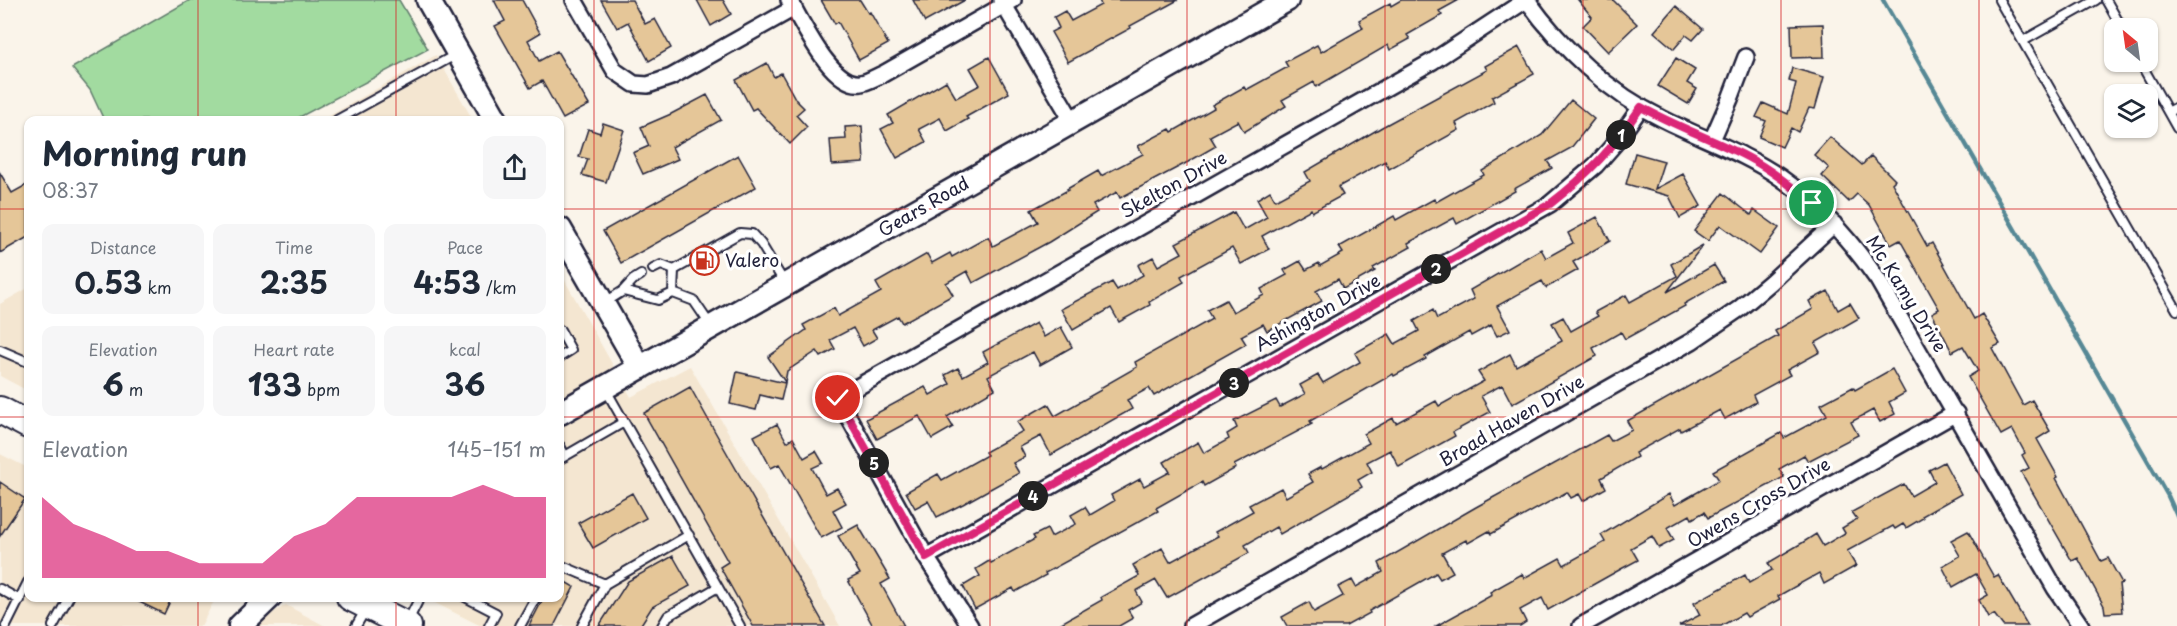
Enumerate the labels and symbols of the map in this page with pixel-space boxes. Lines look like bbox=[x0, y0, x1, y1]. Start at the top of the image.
north arrow bbox=[2104, 18, 2158, 72]
pin: 1 bbox=[1606, 120, 1636, 150]
street label: Skelton Drive bbox=[1115, 143, 1231, 224]
street label: Gears Road bbox=[873, 169, 974, 243]
pin bbox=[1786, 177, 1837, 228]
street label: Mc Kamy Drive bbox=[1860, 229, 1954, 357]
fuel station icon: Valero bbox=[688, 245, 720, 277]
place label: Valero bbox=[725, 246, 779, 273]
pin: 2 bbox=[1421, 254, 1451, 284]
street label: Ashington Drive bbox=[1250, 266, 1385, 357]
street label: Broad Haven Drive bbox=[1434, 367, 1589, 472]
pin: 3 bbox=[1219, 368, 1249, 398]
pin bbox=[812, 372, 863, 423]
pin: 5 bbox=[859, 448, 889, 478]
street label: Owens Cross Drive bbox=[1682, 450, 1835, 554]
pin: 4 bbox=[1018, 481, 1048, 511]

